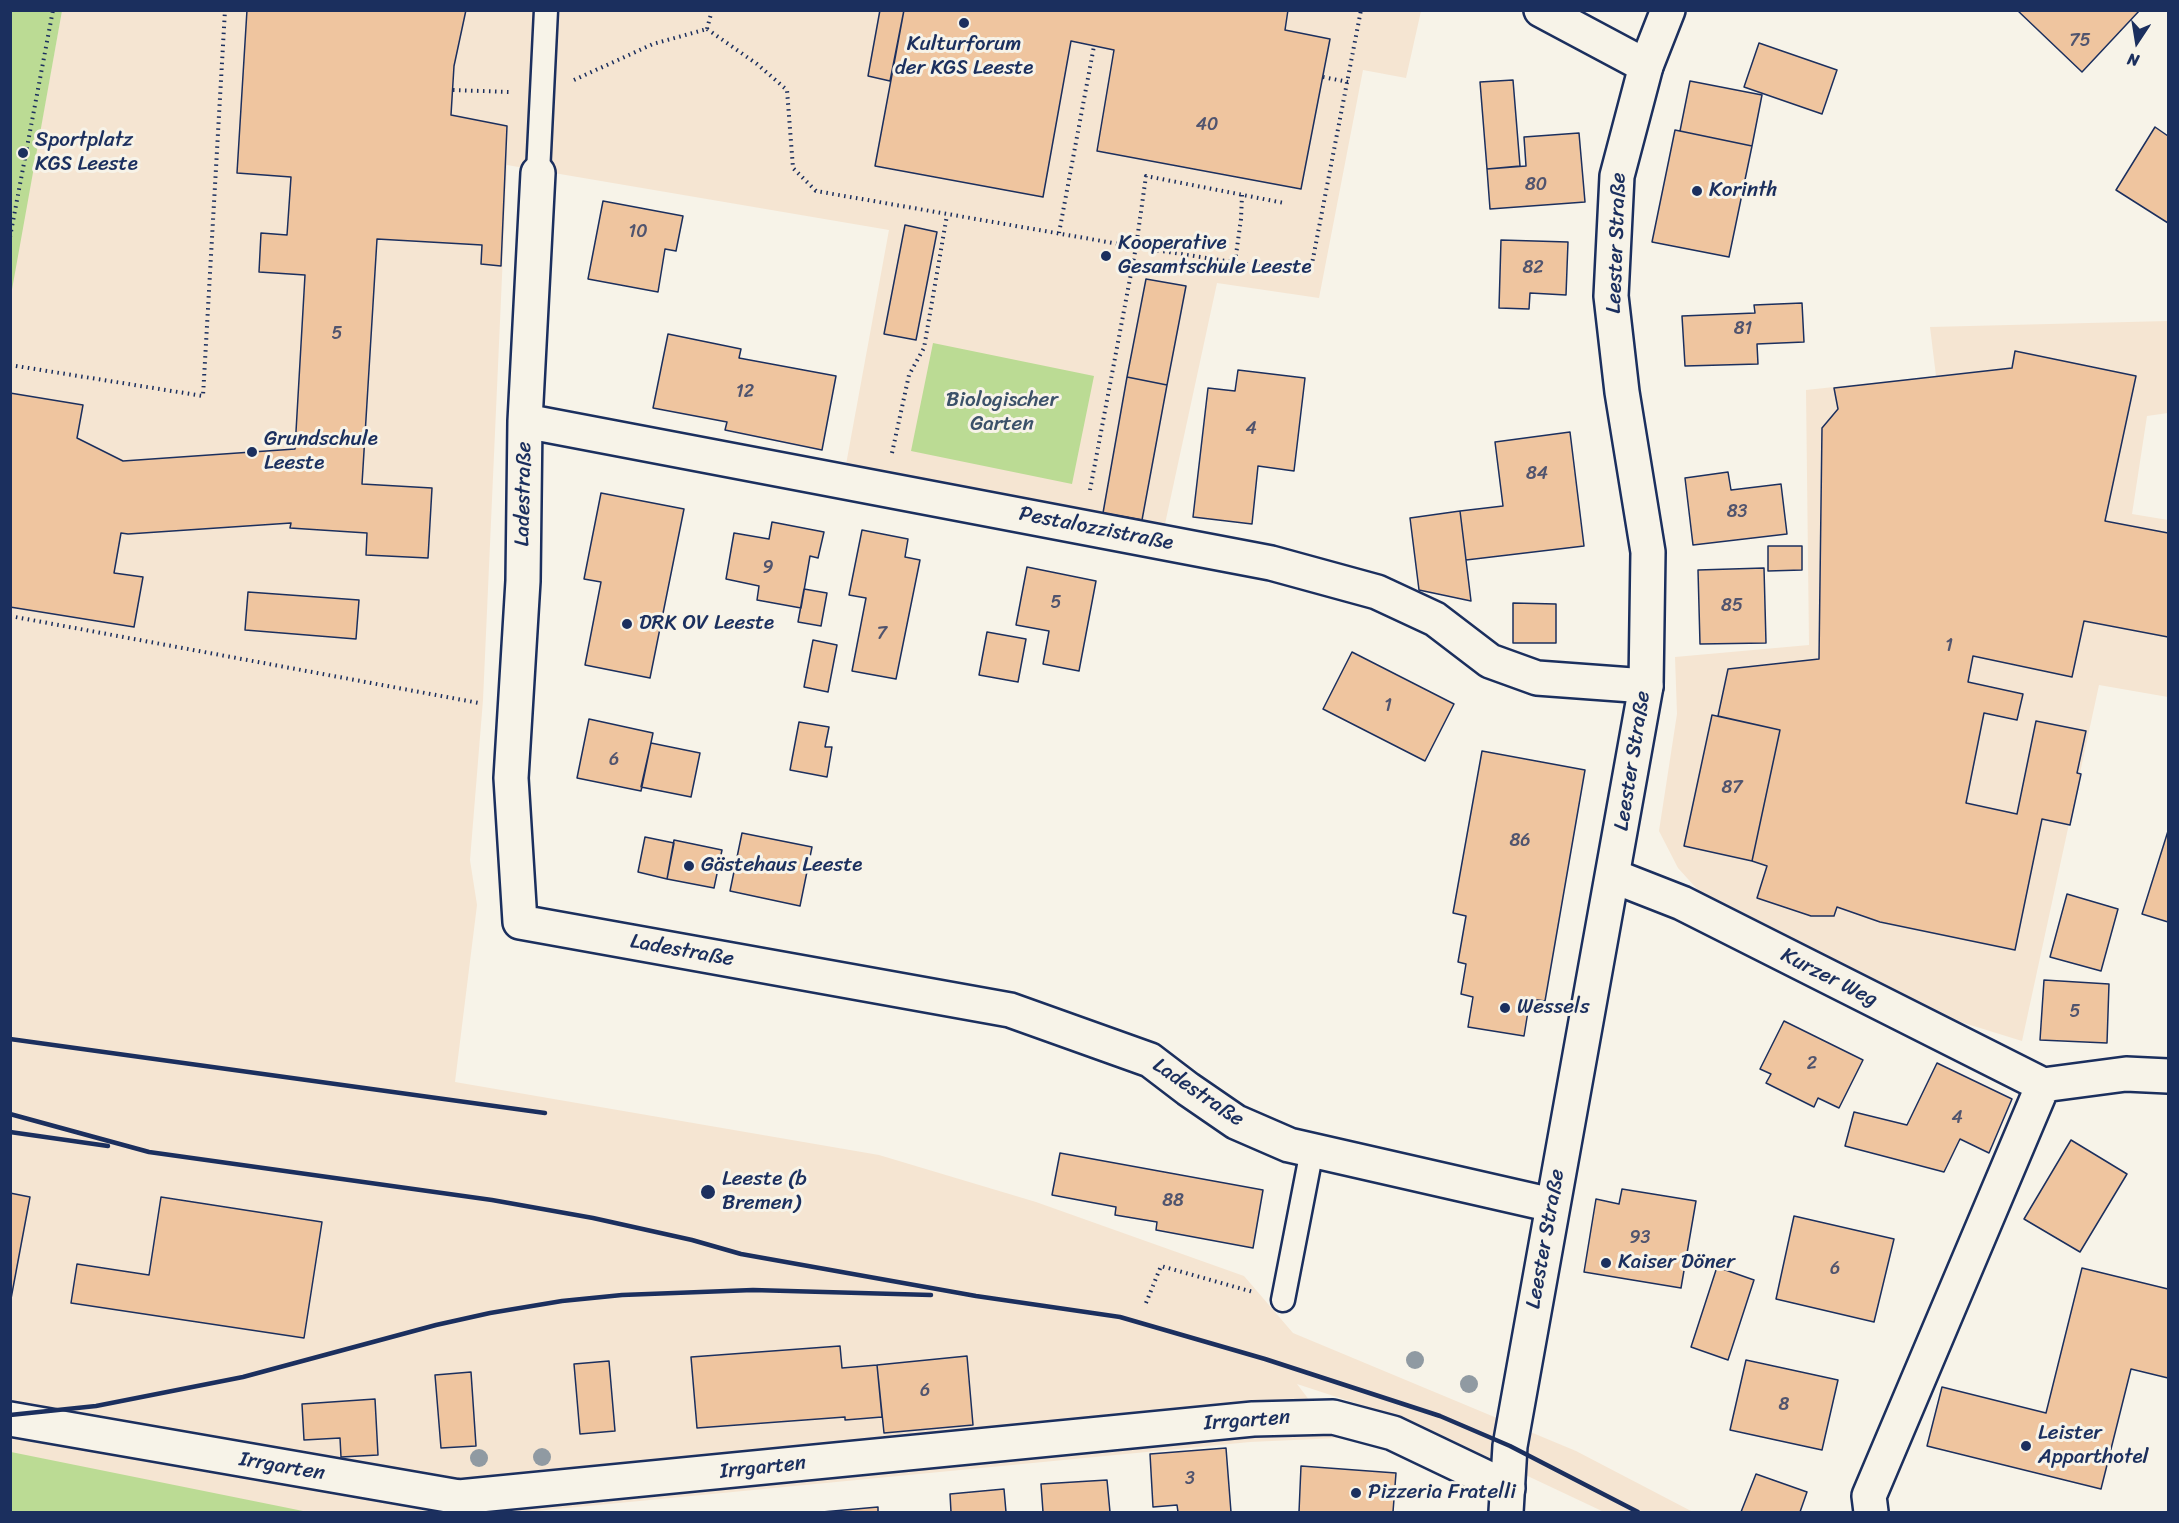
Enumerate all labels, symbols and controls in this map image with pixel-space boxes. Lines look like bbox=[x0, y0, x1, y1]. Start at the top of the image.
north arrow bbox=[2107, 12, 2167, 72]
marker: Kulturforum der KGS Leeste bbox=[957, 16, 971, 30]
house number: 75 bbox=[2069, 30, 2091, 52]
place label: Kulturforum der KGS Leeste bbox=[895, 32, 1033, 82]
text: N bbox=[2125, 45, 2142, 75]
house number: 40 bbox=[1196, 114, 1218, 136]
place label: Sportplatz KGS Leeste bbox=[35, 128, 138, 178]
marker: Sportplatz KGS Leeste bbox=[16, 146, 30, 160]
street label: Leester Straße bbox=[1602, 172, 1632, 314]
house number: 80 bbox=[1525, 174, 1547, 196]
place label: Korinth bbox=[1709, 178, 1778, 204]
marker: Korinth bbox=[1690, 184, 1704, 198]
house number: 10 bbox=[628, 221, 648, 243]
place label: Kooperative Gesamtschule Leeste bbox=[1118, 231, 1312, 281]
marker: Kooperative Gesamtschule Leeste bbox=[1099, 249, 1113, 263]
house number: 82 bbox=[1522, 257, 1544, 279]
house number: 81 bbox=[1734, 318, 1752, 340]
house number: 5 bbox=[332, 323, 342, 345]
house number: 12 bbox=[736, 381, 754, 403]
park label: Biologischer Garten bbox=[946, 388, 1058, 438]
house number: 4 bbox=[1245, 418, 1257, 440]
place label: Grundschule Leeste bbox=[264, 427, 378, 477]
street label: Ladestraße bbox=[510, 441, 538, 547]
marker: Grundschule Leeste bbox=[245, 445, 259, 459]
house number: 84 bbox=[1526, 463, 1548, 485]
house number: 83 bbox=[1727, 501, 1747, 523]
street label: Pestalozzistraße bbox=[1017, 502, 1175, 556]
house number: 9 bbox=[762, 557, 774, 579]
house number: 5 bbox=[1051, 592, 1061, 614]
house number: 85 bbox=[1721, 595, 1743, 617]
place label: DRK OV Leeste bbox=[639, 611, 774, 637]
marker: DRK OV Leeste bbox=[620, 617, 634, 631]
house number: 7 bbox=[877, 623, 887, 645]
house number: 1 bbox=[1945, 635, 1953, 657]
street label: Leester Straße bbox=[1610, 689, 1656, 833]
house number: 1 bbox=[1384, 695, 1392, 717]
house number: 6 bbox=[609, 749, 619, 771]
house number: 87 bbox=[1721, 777, 1743, 799]
house number: 86 bbox=[1509, 830, 1531, 852]
place label: Gästehaus Leeste bbox=[701, 853, 862, 879]
marker: Gästehaus Leeste bbox=[682, 859, 696, 873]
street label: Ladestraße bbox=[628, 930, 736, 972]
street label: Kurzer Weg bbox=[1776, 943, 1882, 1013]
place label: Wessels bbox=[1517, 995, 1590, 1021]
marker: Wessels bbox=[1498, 1001, 1512, 1015]
house number: 5 bbox=[2070, 1001, 2080, 1023]
street label: Ladestraße bbox=[1148, 1053, 1248, 1133]
house number: 2 bbox=[1807, 1053, 1817, 1075]
house number: 4 bbox=[1951, 1107, 1963, 1129]
place label: Leeste (b Bremen) bbox=[722, 1167, 807, 1217]
street label: Leester Straße bbox=[1521, 1167, 1571, 1311]
marker: Leeste (b Bremen) bbox=[699, 1183, 717, 1201]
house number: 88 bbox=[1162, 1190, 1184, 1212]
house number: 93 bbox=[1630, 1227, 1650, 1249]
place label: Kaiser Döner bbox=[1618, 1250, 1735, 1276]
marker: Kaiser Döner bbox=[1599, 1256, 1613, 1270]
house number: 6 bbox=[1830, 1258, 1840, 1280]
house number: 6 bbox=[920, 1380, 930, 1402]
house number: 8 bbox=[1779, 1394, 1789, 1416]
street label: Irrgarten bbox=[1203, 1405, 1291, 1437]
place label: Leister Apparthotel bbox=[2038, 1421, 2149, 1471]
marker: Leister Apparthotel bbox=[2019, 1439, 2033, 1453]
street label: Irrgarten bbox=[237, 1447, 327, 1487]
street label: Irrgarten bbox=[719, 1451, 807, 1485]
house number: 3 bbox=[1185, 1468, 1195, 1490]
place label: Pizzeria Fratelli bbox=[1368, 1480, 1516, 1506]
marker: Pizzeria Fratelli bbox=[1349, 1486, 1363, 1500]

